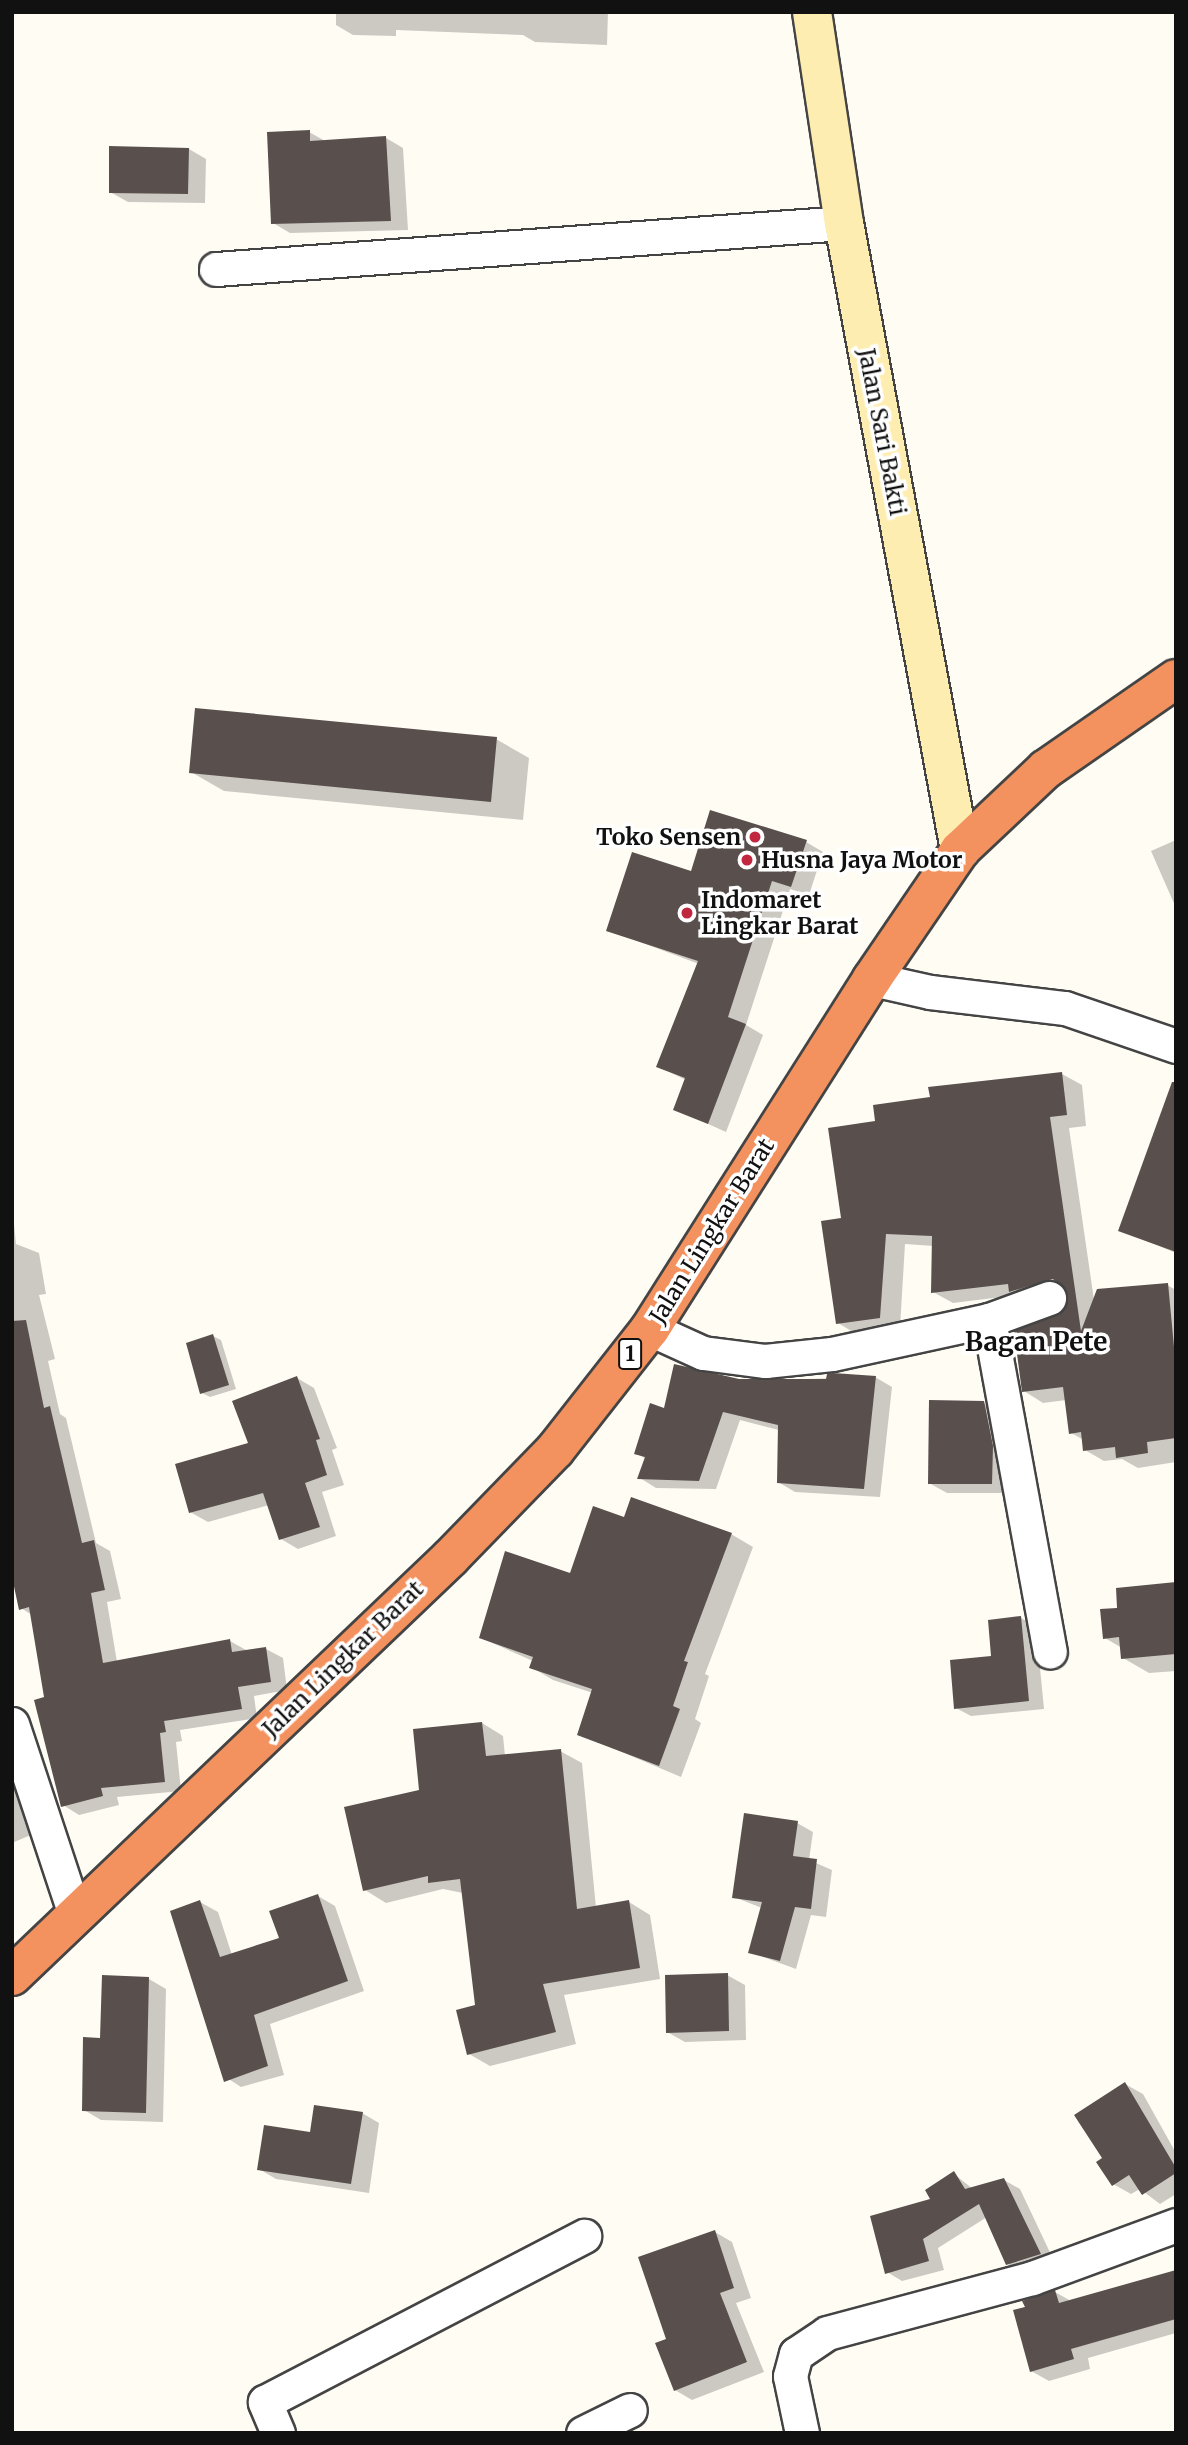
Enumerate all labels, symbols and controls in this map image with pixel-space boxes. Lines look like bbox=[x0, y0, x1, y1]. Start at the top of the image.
street label: Jalan Sari Bakti bbox=[852, 346, 912, 518]
place label: Toko Sensen bbox=[596, 823, 741, 851]
marker: Toko Sensen bbox=[747, 829, 763, 845]
place label: Husna Jaya Motor bbox=[761, 846, 962, 874]
marker: Husna Jaya Motor bbox=[739, 852, 755, 868]
place label: Indomaret Lingkar Barat bbox=[701, 886, 859, 940]
marker: Indomaret Lingkar Barat bbox=[679, 905, 695, 921]
street label: Jalan Lingkar Barat bbox=[644, 1133, 780, 1329]
district label: Bagan Pete bbox=[965, 1326, 1107, 1358]
road number: 1 bbox=[618, 1336, 642, 1372]
street label: Jalan Lingkar Barat bbox=[257, 1575, 429, 1743]

